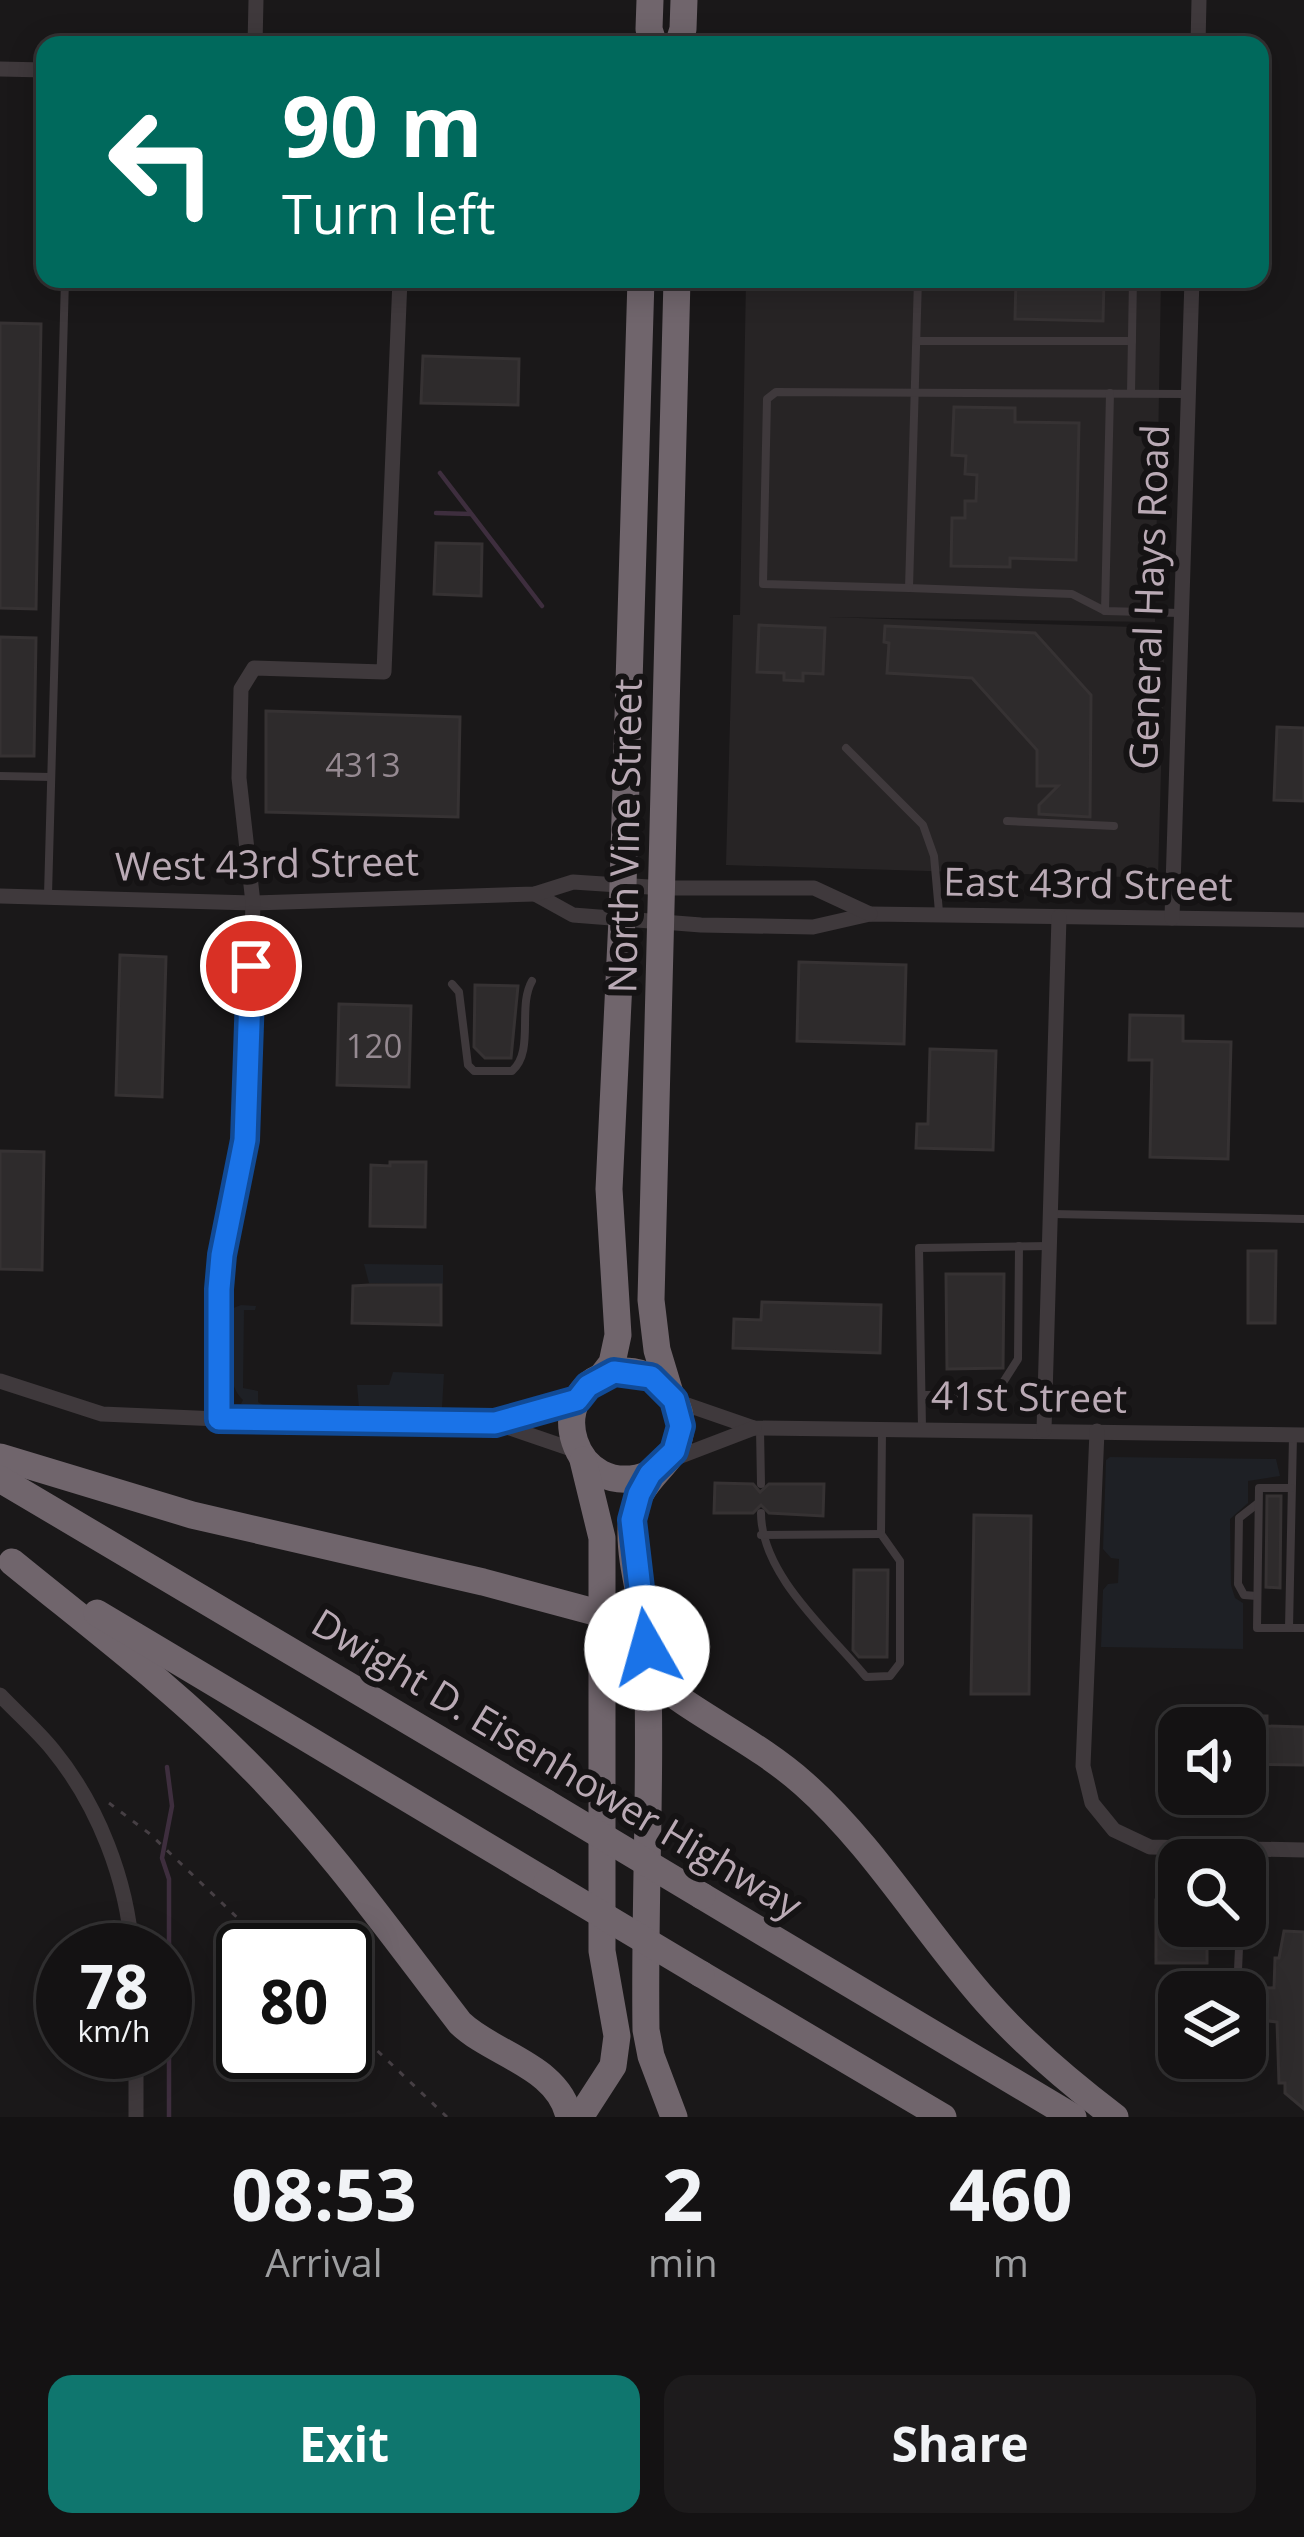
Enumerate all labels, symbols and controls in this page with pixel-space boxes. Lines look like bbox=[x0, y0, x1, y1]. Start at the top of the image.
text: 90 m bbox=[282, 67, 482, 182]
icon: left bbox=[84, 84, 240, 240]
text: Turn left bbox=[282, 176, 495, 250]
street label: General Hays Road bbox=[1115, 423, 1180, 770]
street label: North Vine Street bbox=[594, 678, 653, 994]
house number: 4313 bbox=[325, 742, 401, 787]
street label: West 43rd Street bbox=[115, 833, 419, 892]
street label: East 43rd Street bbox=[943, 853, 1233, 912]
pin bbox=[200, 915, 302, 1017]
icon: arrive bbox=[218, 933, 284, 999]
house number: 120 bbox=[346, 1023, 402, 1068]
street label: 41st Street bbox=[931, 1367, 1128, 1424]
position arrow bbox=[584, 1585, 710, 1711]
street label: Dwight D. Eisenhower Highway bbox=[303, 1595, 813, 1931]
map controls bbox=[1158, 1707, 1266, 2079]
button: sound bbox=[1158, 1707, 1266, 1815]
button: search bbox=[1158, 1839, 1266, 1947]
speed limit sign: 80 bbox=[216, 1923, 372, 2079]
text: 78 bbox=[80, 1945, 148, 2027]
button: layers bbox=[1158, 1971, 1266, 2079]
text: km/h bbox=[78, 2010, 150, 2051]
text: 08:53 bbox=[231, 2144, 417, 2242]
text: 2 bbox=[662, 2144, 703, 2242]
text: 460 bbox=[949, 2144, 1073, 2242]
text: Arrival bbox=[265, 2235, 383, 2288]
text: min bbox=[648, 2235, 718, 2288]
text: m bbox=[993, 2235, 1029, 2288]
button: Exit bbox=[48, 2375, 640, 2513]
button: Share bbox=[664, 2375, 1256, 2513]

